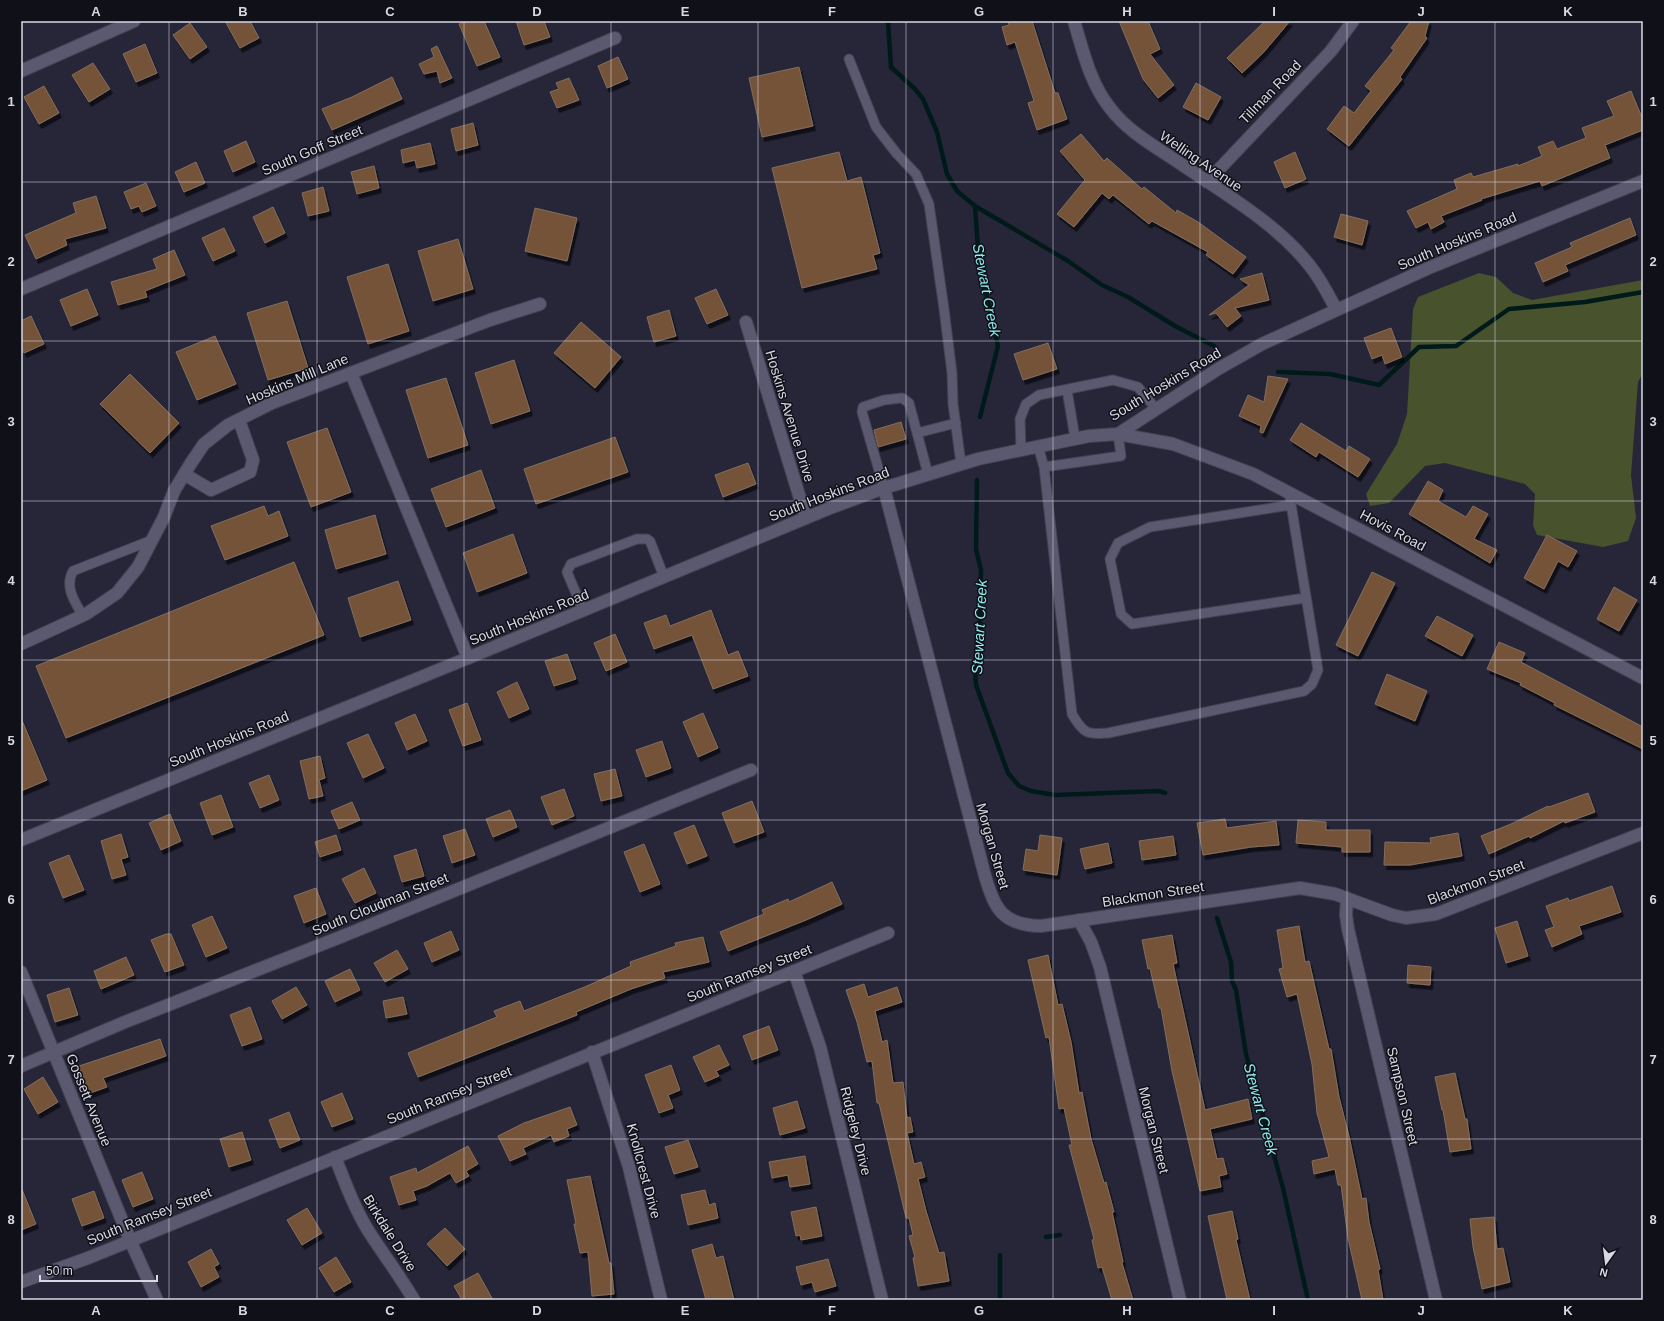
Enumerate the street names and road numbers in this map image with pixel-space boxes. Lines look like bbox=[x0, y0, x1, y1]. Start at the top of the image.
street label: Tillman Road bbox=[1236, 57, 1304, 127]
street label: South Goff Street bbox=[259, 122, 365, 178]
street label: Welling Avenue bbox=[1157, 128, 1245, 195]
street label: South Hoskins Road bbox=[1395, 209, 1519, 273]
street label: South Hoskins Road bbox=[1106, 344, 1224, 424]
street label: Hoskins Avenue Drive bbox=[762, 348, 818, 484]
street label: Hoskins Mill Lane bbox=[243, 350, 351, 408]
street label: South Hoskins Road bbox=[767, 464, 891, 524]
street label: Hovis Road bbox=[1357, 506, 1429, 554]
street label: South Hoskins Road bbox=[467, 586, 591, 648]
street label: South Hoskins Road bbox=[167, 708, 291, 770]
street label: Morgan Street bbox=[973, 801, 1013, 891]
street label: Blackmon Street bbox=[1425, 856, 1527, 908]
street label: South Cloudman Street bbox=[310, 869, 451, 939]
street label: Blackmon Street bbox=[1101, 878, 1205, 910]
street label: South Ramsey Street bbox=[684, 941, 814, 1005]
street label: Sampson Street bbox=[1384, 1045, 1422, 1147]
street label: Gossett Avenue bbox=[63, 1051, 115, 1149]
street label: South Ramsey Street bbox=[384, 1063, 514, 1127]
street label: Ridgeley Drive bbox=[837, 1085, 875, 1177]
street label: Morgan Street bbox=[1136, 1085, 1173, 1175]
street label: Knollcrest Drive bbox=[624, 1122, 664, 1221]
street label: South Ramsey Street bbox=[84, 1184, 214, 1248]
street label: Birkdale Drive bbox=[360, 1192, 420, 1274]

